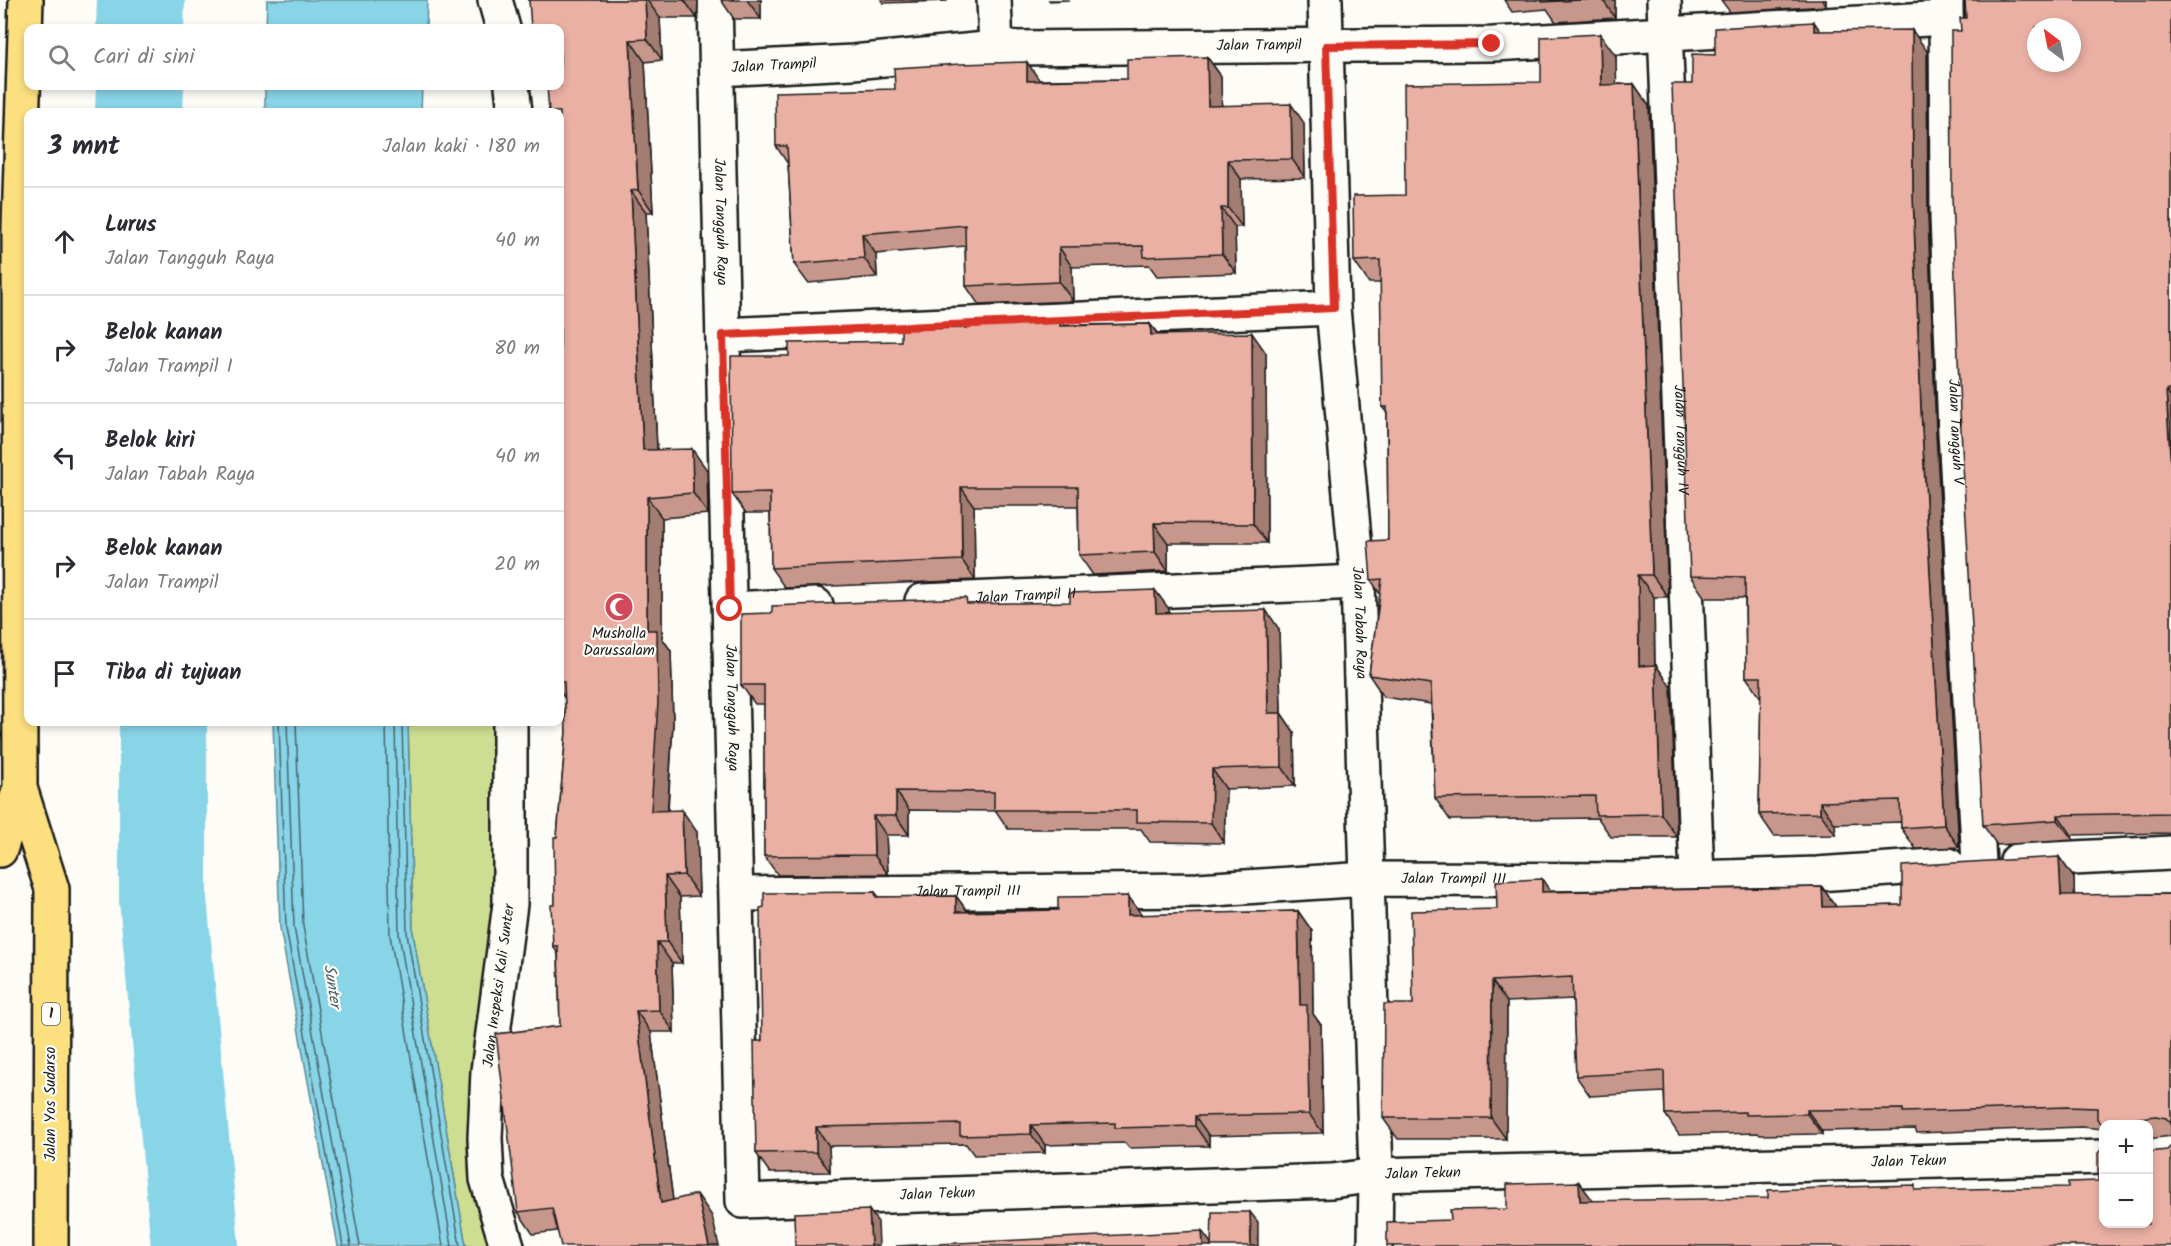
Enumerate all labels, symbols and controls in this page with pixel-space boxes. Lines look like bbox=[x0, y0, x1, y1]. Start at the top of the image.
north arrow bbox=[2027, 18, 2081, 72]
search box bbox=[24, 24, 564, 90]
route end bbox=[1478, 30, 1504, 56]
street label: Jalan Trampil bbox=[1216, 34, 1302, 58]
text: Cari di sini bbox=[93, 40, 194, 75]
icon: search bbox=[45, 41, 78, 74]
street label: Jalan Trampil bbox=[731, 52, 817, 80]
text: 3 mnt bbox=[48, 126, 120, 168]
text: Jalan kaki · 180 m bbox=[382, 131, 540, 163]
street label: Jalan Tangguh Raya bbox=[707, 158, 734, 286]
text: Lurus bbox=[105, 208, 157, 243]
icon: ahead bbox=[48, 225, 81, 258]
text: 40 m bbox=[495, 225, 540, 257]
text: Jalan Tangguh Raya bbox=[105, 243, 275, 275]
text: Belok kanan bbox=[105, 316, 222, 351]
icon: right bbox=[48, 333, 81, 366]
text: 80 m bbox=[494, 333, 540, 365]
text: Jalan Trampil I bbox=[105, 351, 233, 383]
street label: Jalan Tangguh V bbox=[1941, 379, 1970, 486]
street label: Jalan Tangguh IV bbox=[1666, 384, 1695, 496]
text: Belok kiri bbox=[105, 424, 195, 459]
icon: left bbox=[48, 441, 81, 474]
text: 40 m bbox=[495, 441, 540, 473]
text: Jalan Tabah Raya bbox=[105, 459, 255, 491]
text: Belok kanan bbox=[105, 532, 222, 567]
icon: right bbox=[48, 549, 81, 582]
text: 20 m bbox=[494, 549, 540, 581]
street label: Jalan Tabah Raya bbox=[1345, 565, 1373, 679]
text: Jalan Trampil bbox=[105, 567, 219, 599]
street label: Jalan Trampil II bbox=[975, 582, 1077, 611]
mosque icon: Musholla Darussalam bbox=[603, 591, 635, 623]
route start bbox=[716, 595, 742, 621]
place label: Musholla Darussalam bbox=[583, 622, 655, 663]
street label: Jalan Tangguh Raya bbox=[718, 644, 745, 772]
text: Tiba di tujuan bbox=[105, 656, 241, 691]
icon: arrive bbox=[48, 657, 81, 690]
street label: Jalan Trampil III bbox=[1401, 867, 1507, 892]
street label: Jalan Trampil III bbox=[915, 880, 1021, 904]
street label: Jalan Inspeksi Kali Sunter bbox=[477, 901, 522, 1069]
water label: Sunter bbox=[316, 963, 348, 1013]
road number: 1 bbox=[42, 1003, 60, 1025]
street label: Jalan Yos Sudarso bbox=[39, 1047, 63, 1161]
map controls bbox=[2099, 1120, 2153, 1228]
button: + bbox=[2099, 1120, 2153, 1174]
street label: Jalan Tekun bbox=[1871, 1149, 1947, 1175]
street label: Jalan Tekun bbox=[1385, 1161, 1461, 1187]
button: − bbox=[2099, 1174, 2153, 1228]
street label: Jalan Tekun bbox=[899, 1181, 976, 1208]

